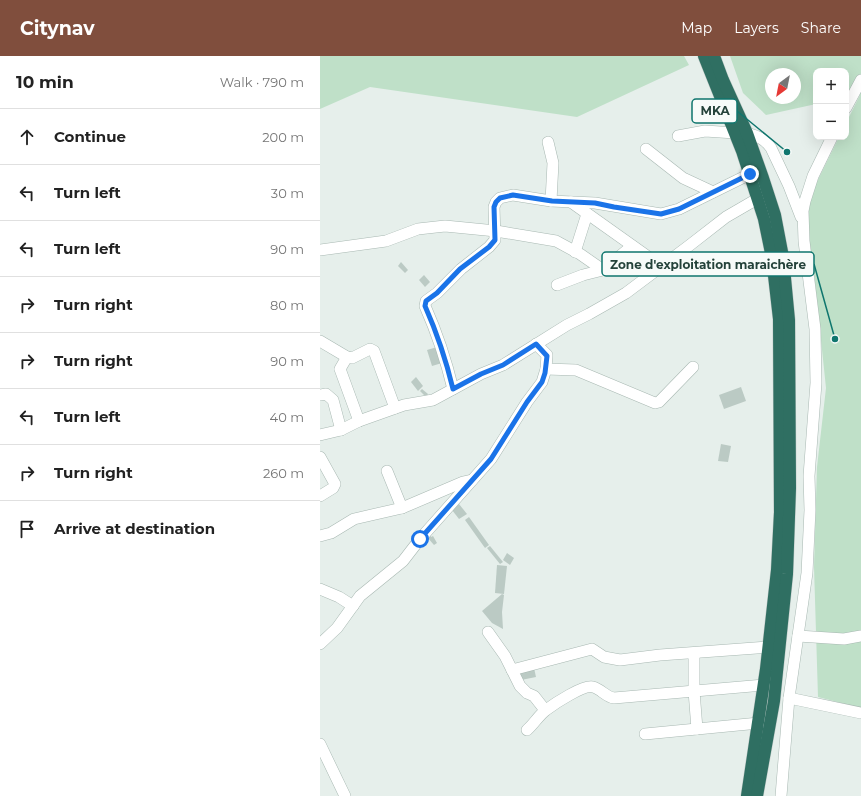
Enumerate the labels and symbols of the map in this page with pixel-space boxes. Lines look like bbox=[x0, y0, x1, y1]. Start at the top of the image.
north arrow bbox=[765, 68, 801, 104]
callout: MKA bbox=[692, 99, 737, 123]
text: MKA bbox=[700, 103, 730, 118]
route end bbox=[741, 165, 759, 183]
callout: Zone d'exploitation maraichère bbox=[602, 252, 814, 276]
text: Zone d'exploitation maraichère bbox=[610, 257, 806, 272]
route start bbox=[411, 530, 429, 548]

